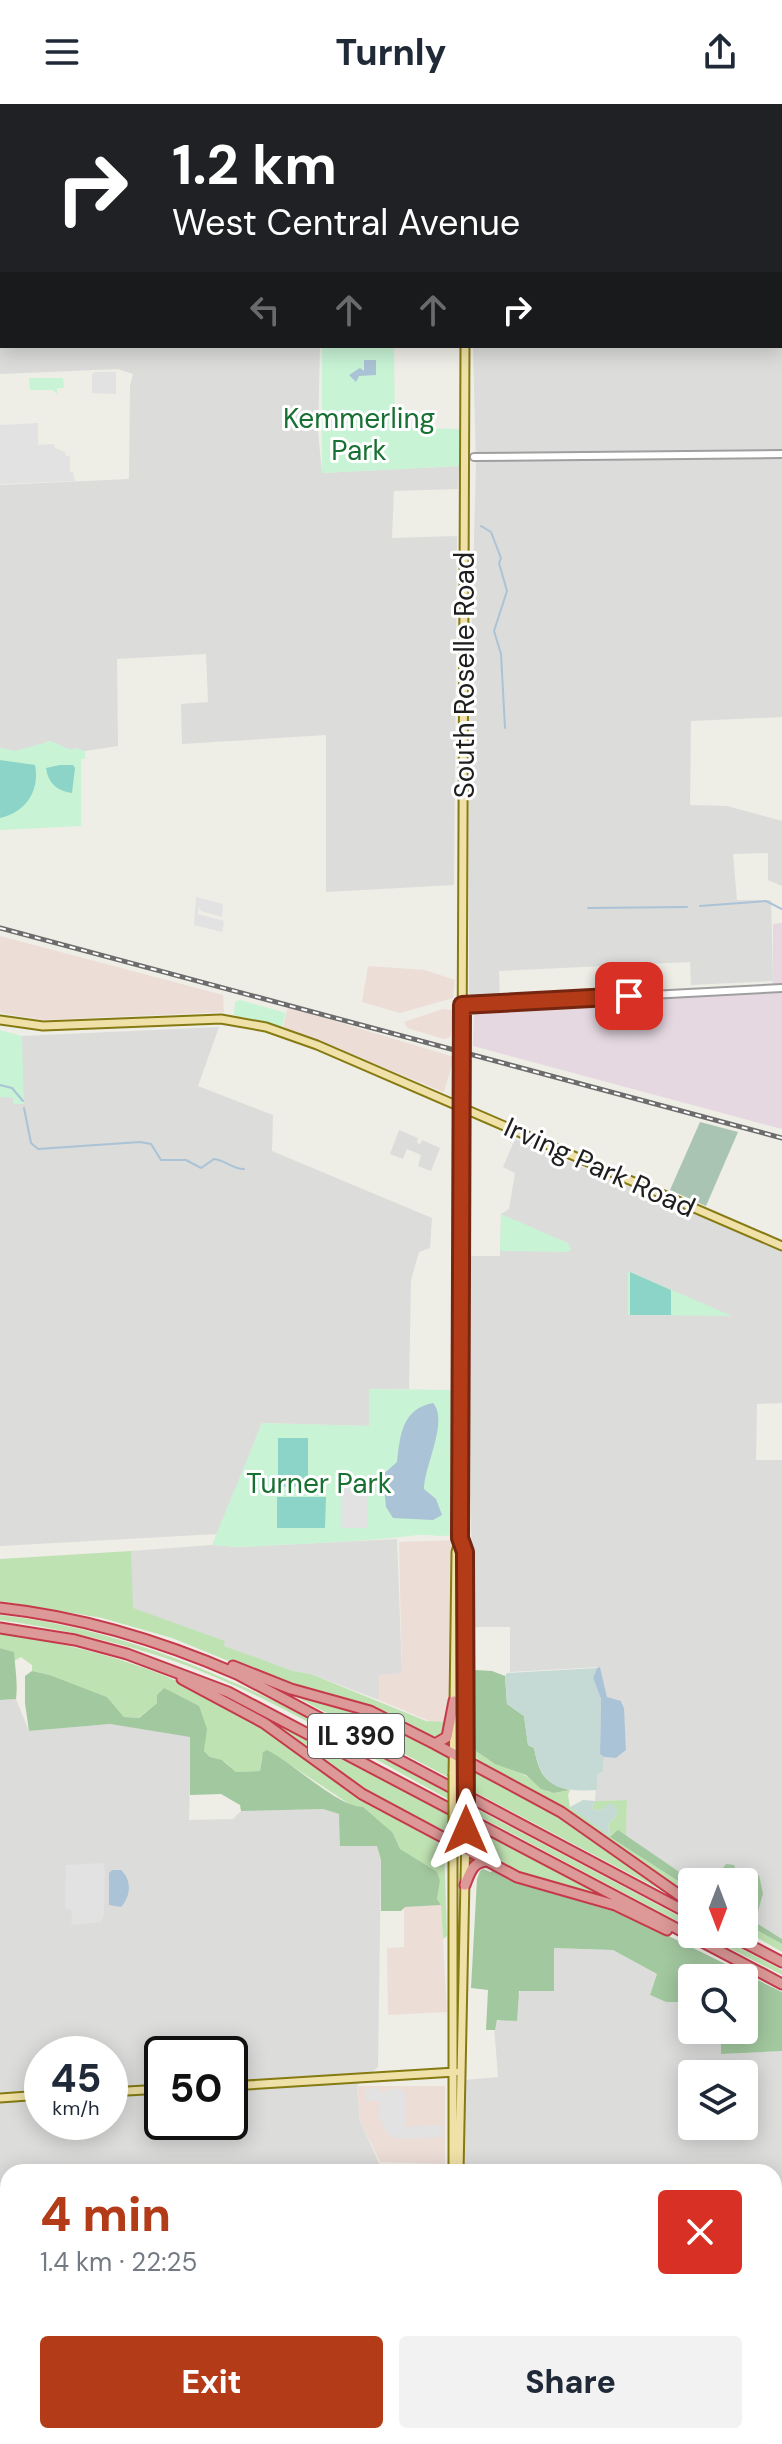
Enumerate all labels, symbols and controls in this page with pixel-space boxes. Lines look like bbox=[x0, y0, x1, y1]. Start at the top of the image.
text: Turnly bbox=[335, 29, 447, 76]
icon: menu bbox=[40, 30, 84, 74]
icon: share bbox=[698, 30, 742, 74]
text: 1.2 km bbox=[172, 128, 337, 201]
icon: right bbox=[40, 136, 144, 240]
text: West Central Avenue bbox=[172, 199, 520, 246]
icon: left bbox=[243, 288, 287, 332]
icon: ahead bbox=[327, 288, 371, 332]
icon: ahead bbox=[411, 288, 455, 332]
icon: right bbox=[495, 288, 539, 332]
park label: Kemmerling Park bbox=[283, 400, 435, 469]
street label: South Roselle Road bbox=[446, 552, 483, 798]
pin bbox=[595, 962, 663, 1030]
icon: arrive bbox=[607, 974, 651, 1018]
street label: Irving Park Road bbox=[498, 1109, 701, 1226]
park label: Turner Park bbox=[246, 1465, 392, 1502]
road number: IL 390 bbox=[308, 1714, 404, 1758]
position arrow bbox=[424, 1788, 508, 1872]
north arrow bbox=[678, 1868, 758, 1948]
map controls bbox=[678, 1868, 758, 2140]
button: search bbox=[678, 1964, 758, 2044]
speed limit sign: 50 bbox=[144, 2036, 248, 2140]
text: 45 bbox=[51, 2052, 101, 2104]
button: layers bbox=[678, 2060, 758, 2140]
text: km/h bbox=[52, 2095, 100, 2121]
text: 4 min bbox=[40, 2183, 171, 2246]
button: close bbox=[658, 2190, 742, 2274]
text: 1.4 km · 22:25 bbox=[40, 2245, 197, 2279]
button: Exit bbox=[40, 2336, 383, 2428]
button: Share bbox=[399, 2336, 742, 2428]

